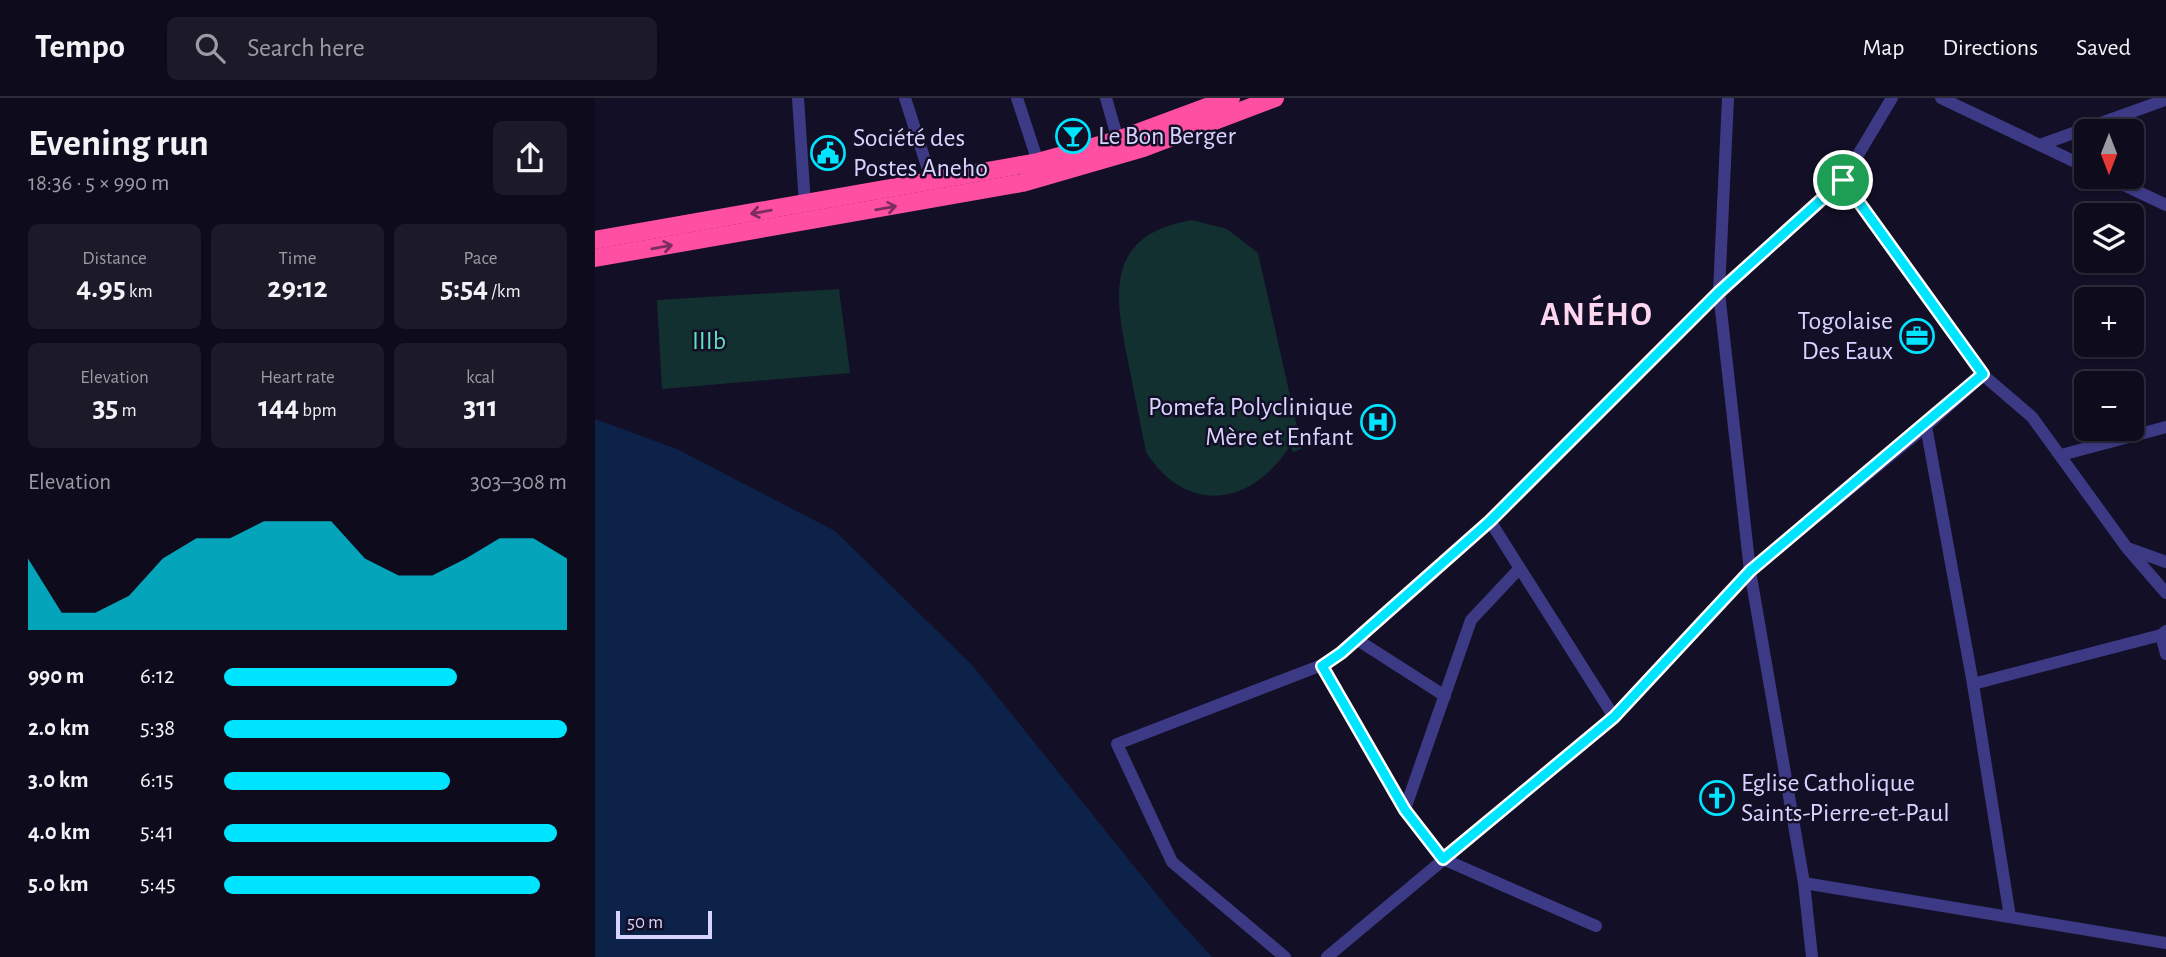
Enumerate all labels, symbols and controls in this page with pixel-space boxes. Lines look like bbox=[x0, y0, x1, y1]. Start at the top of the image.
search box bbox=[167, 17, 657, 80]
icon: search bbox=[191, 29, 229, 67]
text: Tempo bbox=[35, 31, 125, 64]
text: Search here bbox=[247, 35, 365, 61]
text: Map bbox=[1862, 36, 1904, 60]
text: Directions bbox=[1942, 36, 2038, 60]
text: Saved bbox=[2076, 36, 2131, 60]
bar icon: Le Bon Berger bbox=[1054, 117, 1092, 155]
north arrow bbox=[2074, 119, 2144, 189]
map controls bbox=[2074, 119, 2144, 441]
button: share bbox=[493, 121, 567, 195]
place label: Le Bon Berger bbox=[1098, 123, 1236, 149]
text: Evening run bbox=[28, 125, 209, 163]
place label: Société des Postes Aneho bbox=[853, 125, 988, 181]
public building icon: Société des Postes Aneho bbox=[809, 134, 847, 172]
pin bbox=[1813, 150, 1873, 210]
icon: arrive bbox=[1824, 161, 1862, 199]
text: 18:36 · 5 × 990 m bbox=[28, 172, 169, 195]
one-way arrow bbox=[874, 201, 897, 214]
button: layers bbox=[2074, 203, 2144, 273]
one-way arrow bbox=[750, 206, 773, 219]
one-way arrow bbox=[650, 240, 673, 253]
text: Distance bbox=[82, 249, 147, 268]
text: Time bbox=[279, 249, 316, 268]
text: Pace bbox=[463, 249, 498, 268]
text: 4.95 bbox=[76, 273, 126, 303]
text: 29:12 bbox=[267, 273, 328, 303]
text: 5:54 bbox=[440, 273, 488, 303]
text: km bbox=[126, 282, 153, 301]
text: /km bbox=[488, 282, 521, 301]
button: + bbox=[2074, 287, 2144, 357]
district label: ANÉHO bbox=[1540, 294, 1654, 332]
place label: Togolaise Des Eaux bbox=[1797, 308, 1893, 364]
office icon: Togolaise Des Eaux bbox=[1898, 317, 1936, 355]
park label: IIIb bbox=[692, 328, 726, 354]
text: Elevation bbox=[80, 368, 149, 387]
text: Heart rate bbox=[260, 368, 335, 387]
text: kcal bbox=[466, 368, 495, 387]
button: − bbox=[2074, 371, 2144, 441]
text: 35 bbox=[92, 392, 118, 422]
text: 144 bbox=[258, 392, 299, 422]
text: 311 bbox=[463, 392, 498, 422]
place label: Pomefa Polyclinique Mère et Enfant bbox=[1148, 394, 1353, 450]
text: m bbox=[118, 401, 137, 420]
text: bpm bbox=[299, 401, 337, 420]
hospital icon: Pomefa Polyclinique Mère et Enfant bbox=[1359, 403, 1397, 441]
text: Elevation bbox=[28, 471, 111, 494]
text: 303–308 m bbox=[470, 471, 567, 494]
text: 990 m bbox=[28, 665, 84, 688]
text: 6:12 bbox=[140, 665, 174, 688]
text: 2.0 km bbox=[28, 717, 90, 740]
text: 5:38 bbox=[140, 717, 175, 740]
text: 3.0 km bbox=[28, 769, 89, 792]
text: 6:15 bbox=[140, 769, 174, 792]
place label: Eglise Catholique Saints-Pierre-et-Paul bbox=[1741, 770, 1950, 826]
church icon: Eglise Catholique Saints-Pierre-et-Paul bbox=[1698, 779, 1736, 817]
text: 4.0 km bbox=[28, 821, 90, 844]
text: 5:41 bbox=[140, 821, 174, 844]
text: 5.0 km bbox=[28, 873, 89, 896]
text: 5:45 bbox=[140, 873, 176, 896]
scale bar bbox=[616, 908, 712, 940]
text: 50 m bbox=[627, 913, 663, 932]

